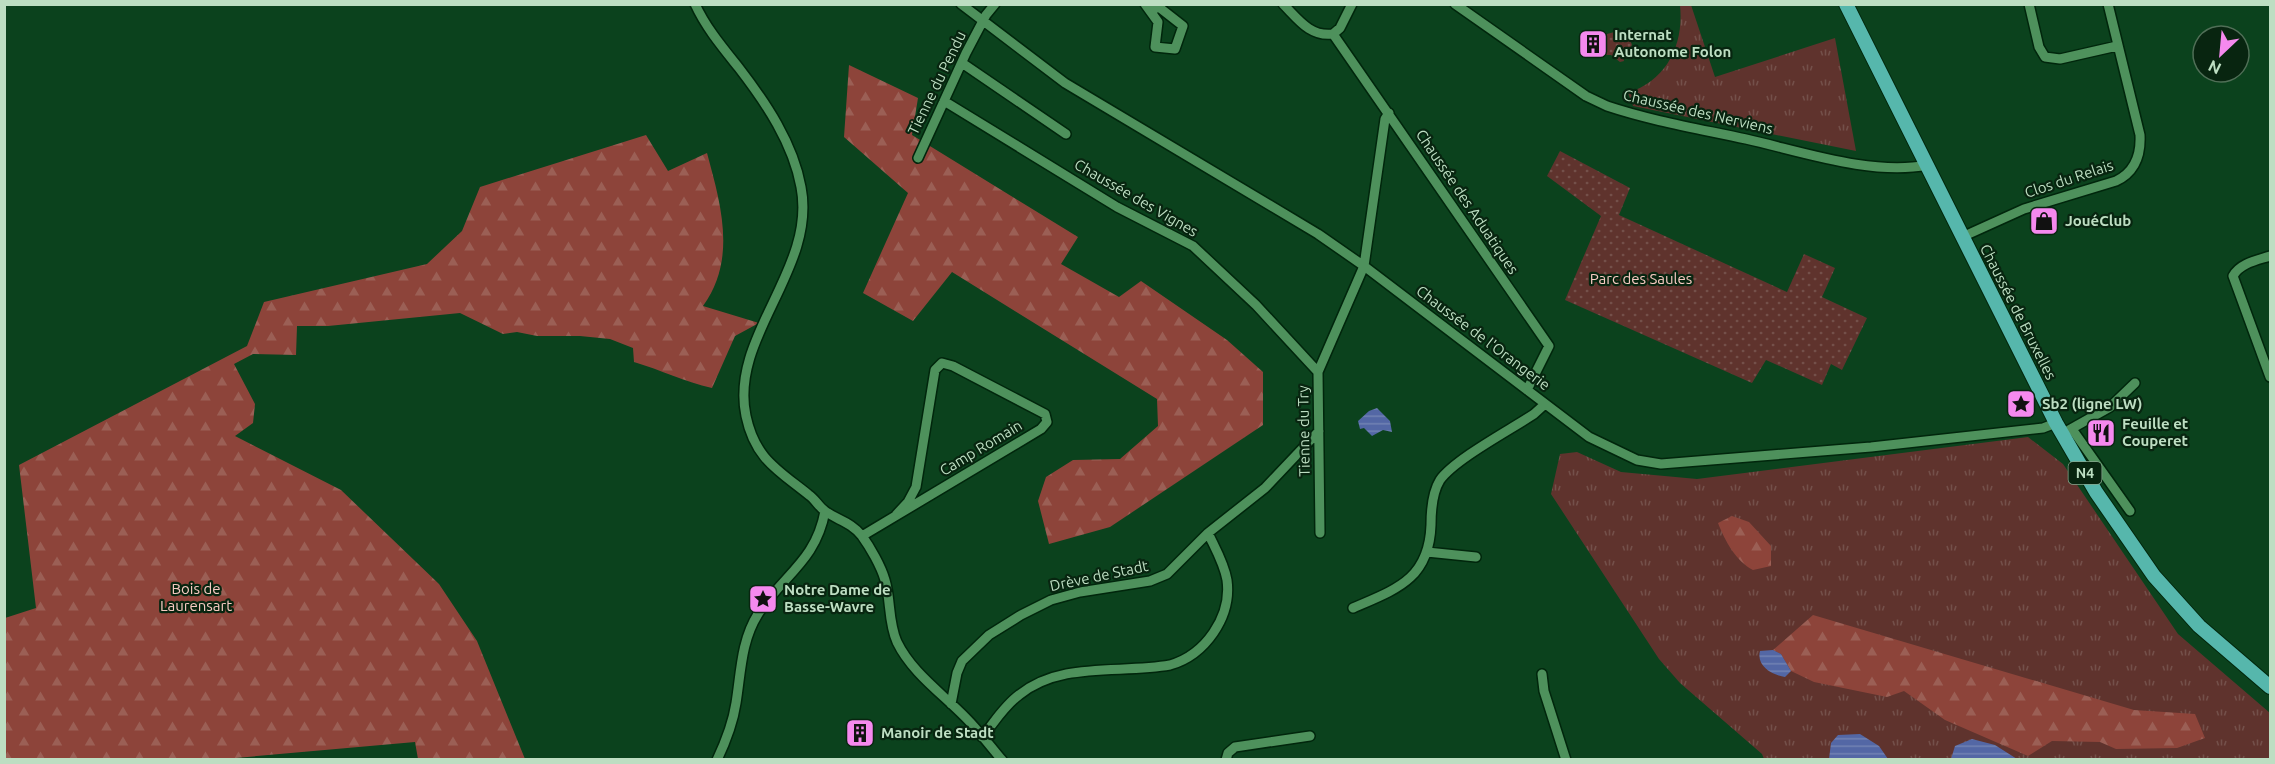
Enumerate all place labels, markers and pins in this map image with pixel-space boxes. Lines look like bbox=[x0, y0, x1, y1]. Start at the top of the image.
place label: Internat Autonome Folon bbox=[1614, 26, 1731, 60]
building icon: Internat Autonome Folon bbox=[1577, 28, 1609, 60]
shop icon: JouéClub bbox=[2028, 205, 2060, 237]
place label: JouéClub bbox=[2065, 212, 2131, 229]
place icon: Sb2 (ligne LW) bbox=[2005, 388, 2037, 420]
place label: Sb2 (ligne LW) bbox=[2042, 395, 2142, 412]
place label: Feuille et Couperet bbox=[2122, 415, 2189, 449]
restaurant icon: Feuille et Couperet bbox=[2085, 417, 2117, 449]
place label: Notre Dame de Basse-Wavre bbox=[784, 581, 891, 615]
place icon: Notre Dame de Basse-Wavre bbox=[747, 583, 779, 615]
building icon: Manoir de Stadt bbox=[844, 717, 876, 749]
place label: Manoir de Stadt bbox=[881, 724, 994, 741]

